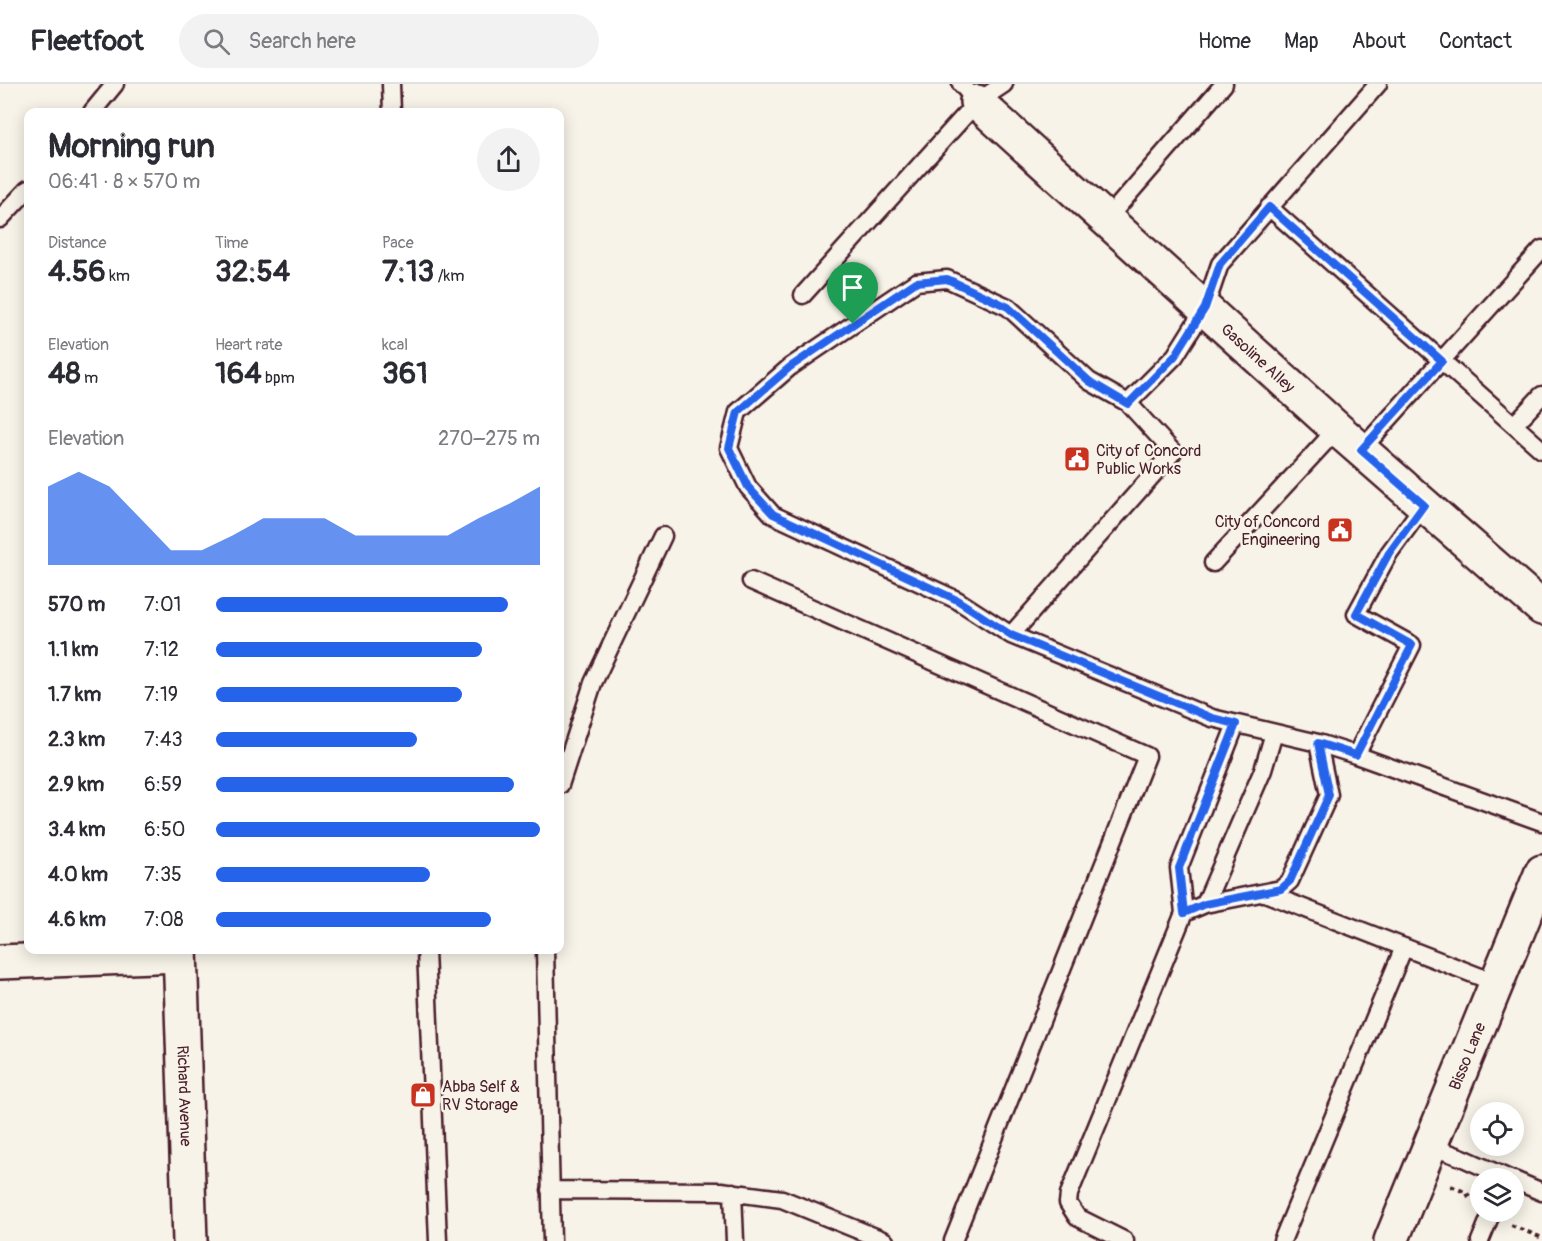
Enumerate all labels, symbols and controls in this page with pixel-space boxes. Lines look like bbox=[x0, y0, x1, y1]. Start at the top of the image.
search box bbox=[179, 14, 599, 68]
text: Fleetfoot bbox=[30, 24, 143, 59]
icon: search bbox=[200, 25, 233, 58]
text: Search here bbox=[248, 27, 356, 55]
text: Home bbox=[1198, 28, 1251, 55]
text: Map bbox=[1284, 28, 1319, 55]
text: About bbox=[1352, 28, 1406, 55]
text: Contact bbox=[1439, 28, 1512, 55]
text: Morning run bbox=[48, 126, 215, 167]
button: share bbox=[477, 128, 540, 191]
text: 06:41 · 8 × 570 m bbox=[48, 169, 200, 194]
text: Distance bbox=[48, 233, 107, 253]
text: Time bbox=[215, 233, 248, 253]
text: Pace bbox=[382, 233, 414, 253]
text: 4.56 bbox=[48, 253, 106, 290]
text: 32:54 bbox=[215, 253, 290, 290]
text: 7:13 bbox=[382, 253, 434, 290]
pin bbox=[827, 262, 878, 324]
text: km bbox=[106, 266, 130, 286]
text: /km bbox=[434, 266, 464, 286]
icon: arrive bbox=[836, 271, 869, 304]
street label: Gasoline Alley bbox=[1216, 319, 1299, 397]
text: Elevation bbox=[48, 335, 109, 355]
text: Heart rate bbox=[215, 335, 282, 355]
text: kcal bbox=[382, 335, 408, 355]
text: 48 bbox=[48, 355, 81, 392]
text: 164 bbox=[215, 355, 262, 392]
text: 361 bbox=[382, 355, 428, 392]
text: m bbox=[81, 368, 98, 388]
text: bpm bbox=[262, 368, 295, 388]
text: Elevation bbox=[48, 426, 124, 451]
text: 270–275 m bbox=[438, 426, 540, 451]
place label: City of Concord Public Works bbox=[1096, 441, 1201, 479]
public building icon: City of Concord Public Works bbox=[1062, 444, 1092, 474]
place label: City of Concord Engineering bbox=[1215, 512, 1320, 550]
public building icon: City of Concord Engineering bbox=[1325, 515, 1355, 545]
text: 570 m bbox=[48, 592, 105, 617]
text: 7:01 bbox=[144, 592, 181, 617]
text: 1.1 km bbox=[48, 637, 98, 662]
text: 7:12 bbox=[144, 637, 179, 662]
text: 1.7 km bbox=[48, 682, 101, 707]
text: 7:19 bbox=[144, 682, 178, 707]
text: 2.3 km bbox=[48, 727, 105, 752]
text: 7:43 bbox=[144, 727, 183, 752]
text: 2.9 km bbox=[48, 772, 104, 797]
text: 6:59 bbox=[144, 772, 182, 797]
text: 3.4 km bbox=[48, 817, 106, 842]
text: 6:50 bbox=[144, 817, 185, 842]
text: 4.0 km bbox=[48, 862, 108, 887]
text: 7:35 bbox=[144, 862, 182, 887]
text: 4.6 km bbox=[48, 907, 106, 932]
text: 7:08 bbox=[144, 907, 184, 932]
street label: Bisso Lane bbox=[1445, 1019, 1490, 1093]
street label: Richard Avenue bbox=[172, 1045, 196, 1147]
place label: Abba Self & RV Storage bbox=[442, 1077, 520, 1115]
shop icon: Abba Self & RV Storage bbox=[408, 1080, 438, 1110]
map controls bbox=[1470, 1102, 1524, 1222]
button: locate bbox=[1470, 1102, 1524, 1156]
button: layers bbox=[1470, 1168, 1524, 1222]

